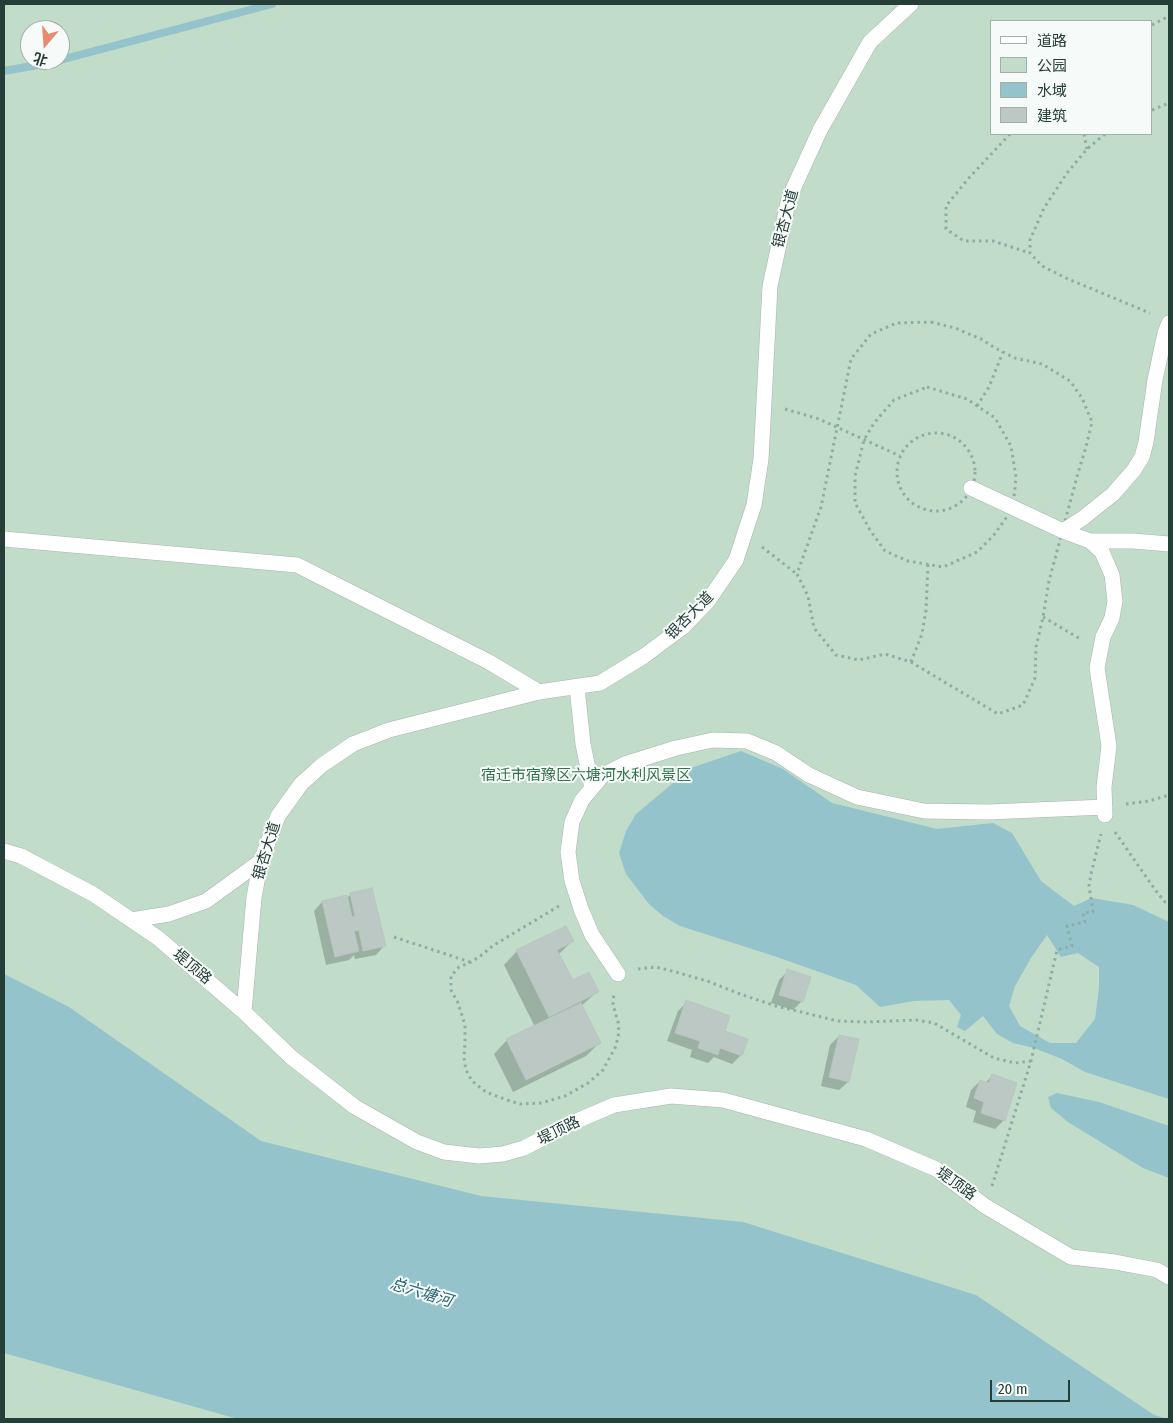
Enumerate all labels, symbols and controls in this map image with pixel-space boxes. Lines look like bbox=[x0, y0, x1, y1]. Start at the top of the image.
north arrow bbox=[20, 20, 70, 70]
legend bbox=[990, 20, 1153, 135]
text: 道路 bbox=[1037, 32, 1067, 50]
text: 北 bbox=[31, 49, 50, 69]
text: 公园 bbox=[1037, 57, 1067, 75]
text: 水域 bbox=[1037, 82, 1067, 100]
text: 建筑 bbox=[1037, 107, 1067, 125]
street label: 银杏大道 bbox=[770, 188, 802, 250]
street label: 银杏大道 bbox=[662, 588, 718, 644]
park label: 宿迁市宿豫区六塘河水利风景区 bbox=[481, 767, 691, 785]
street label: 银杏大道 bbox=[250, 820, 284, 882]
street label: 堤顶路 bbox=[169, 946, 215, 988]
street label: 堤顶路 bbox=[535, 1113, 583, 1149]
street label: 堤顶路 bbox=[933, 1163, 979, 1205]
water label: 总六塘河 bbox=[388, 1274, 454, 1312]
scale bar bbox=[993, 1370, 1073, 1402]
text: 20 m bbox=[998, 1380, 1028, 1398]

